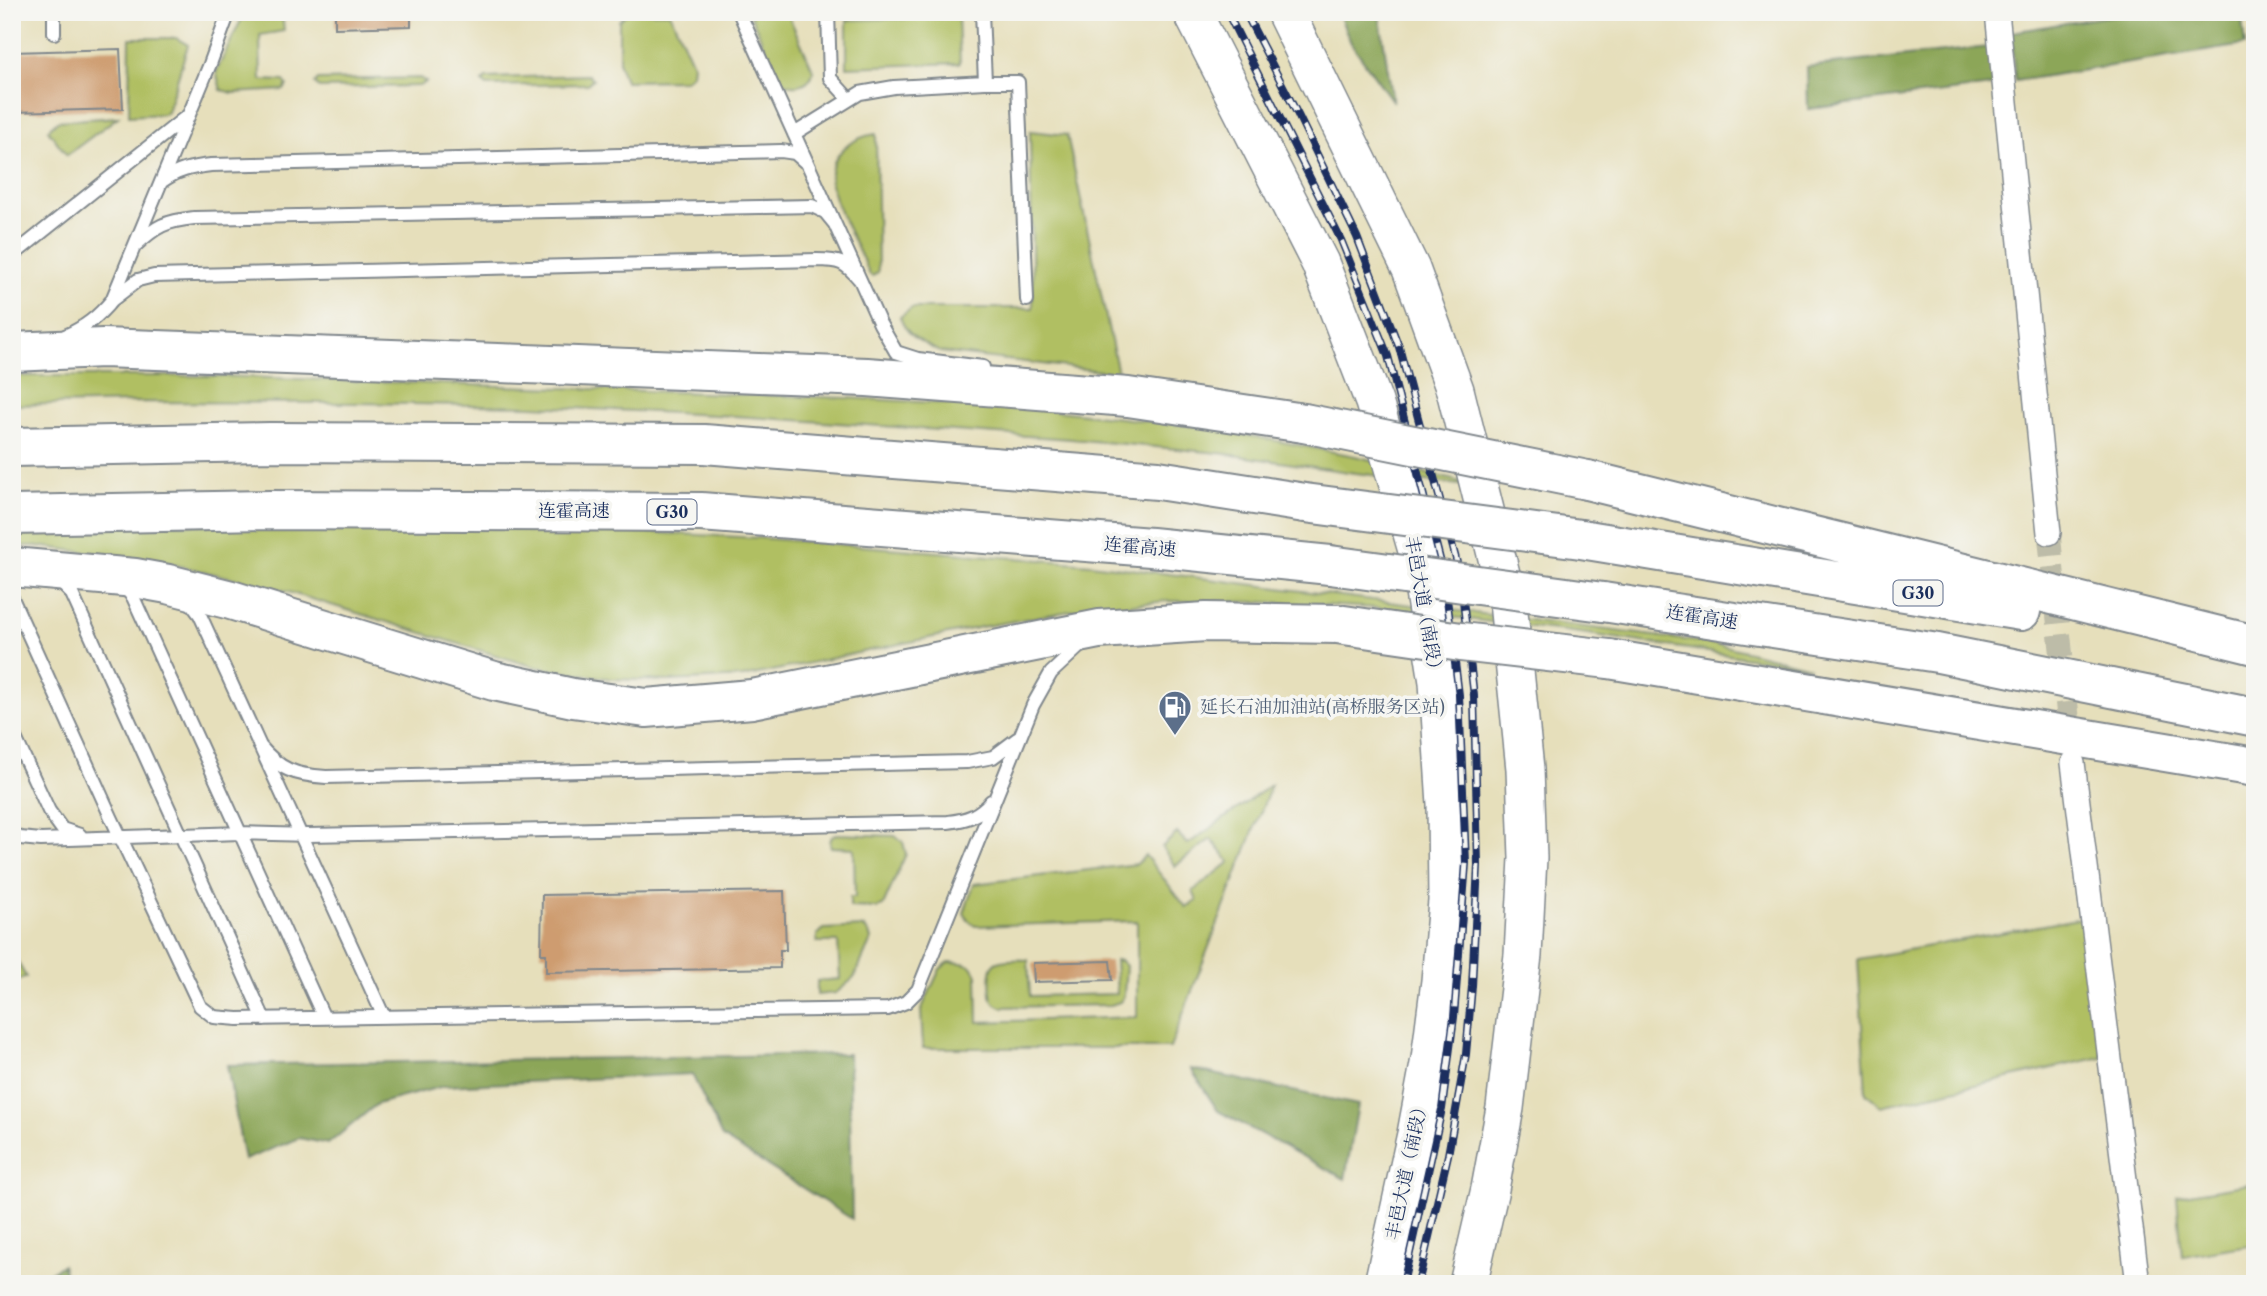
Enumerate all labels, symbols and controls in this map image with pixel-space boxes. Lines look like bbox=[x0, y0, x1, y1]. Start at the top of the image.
road number: G30 bbox=[648, 499, 696, 524]
street label: 连霍高速 bbox=[538, 500, 610, 522]
street label: 连霍高速 bbox=[1103, 533, 1177, 561]
street label: 丰邑大道（南段） bbox=[1401, 534, 1447, 680]
road number: G30 bbox=[1894, 580, 1942, 606]
street label: 连霍高速 bbox=[1665, 601, 1739, 633]
fuel station icon: 延长石油加油站(高桥服务区站) bbox=[1156, 688, 1194, 737]
place label: 延长石油加油站(高桥服务区站) bbox=[1200, 696, 1445, 718]
street label: 丰邑大道（南段） bbox=[1381, 1096, 1433, 1242]

